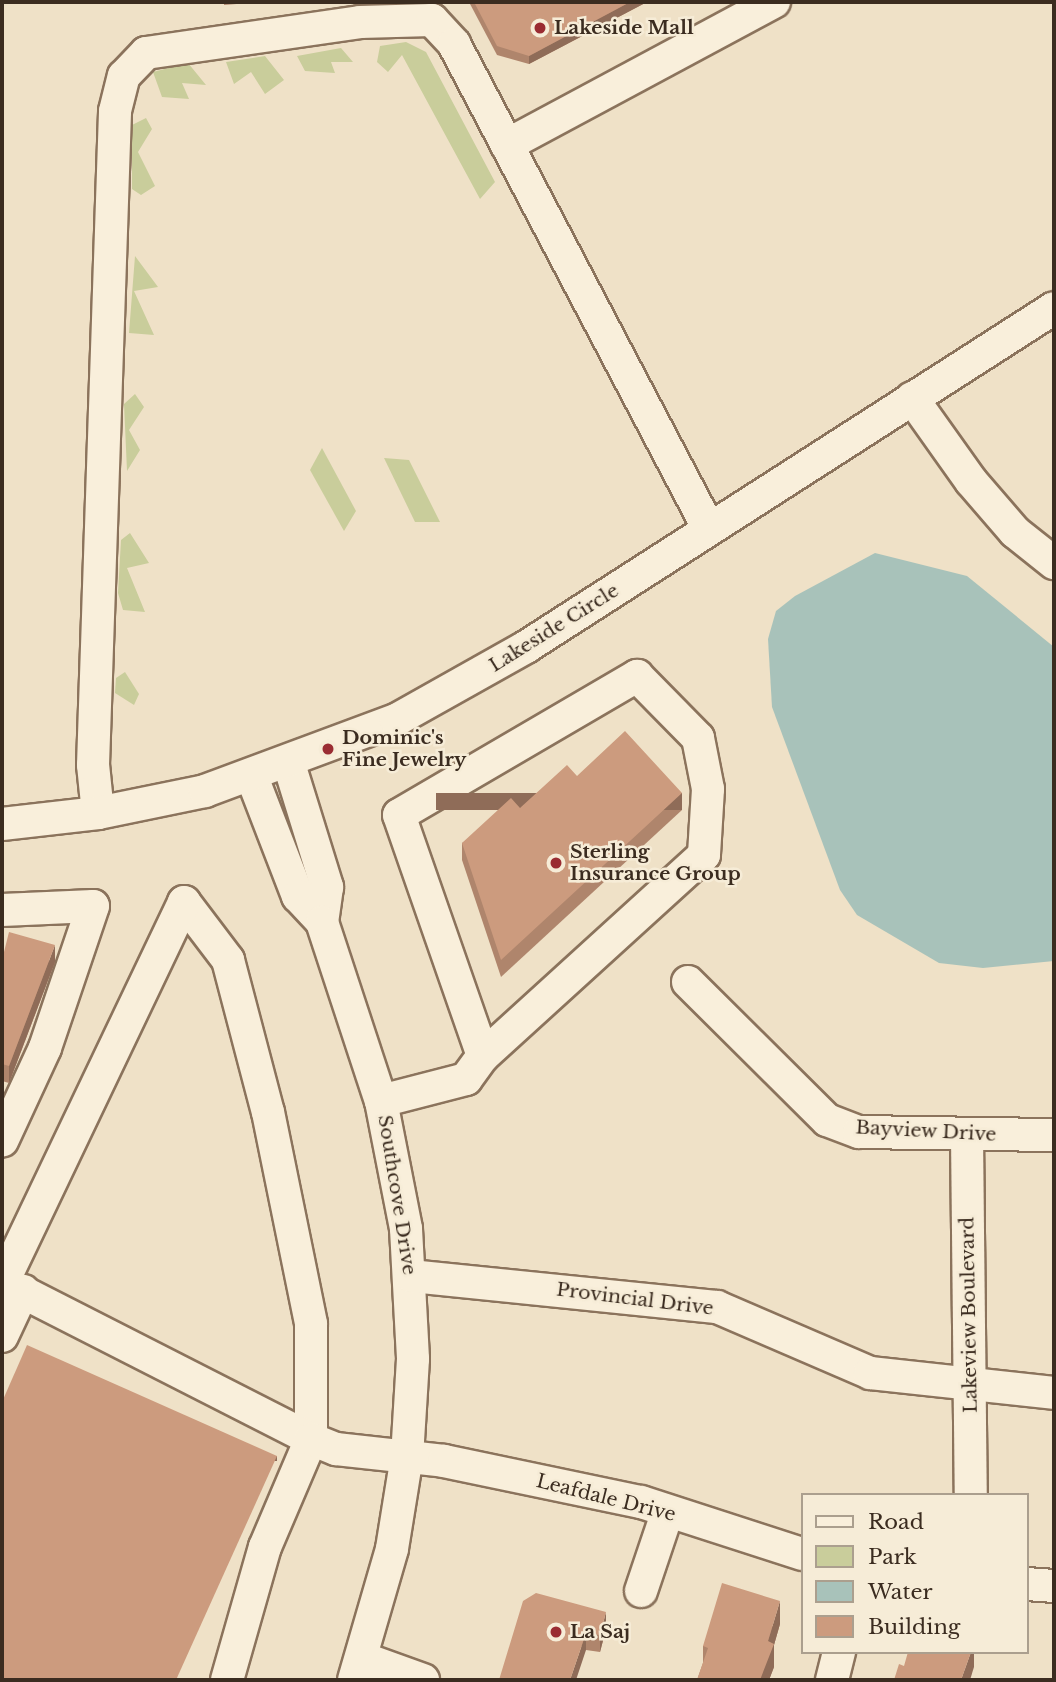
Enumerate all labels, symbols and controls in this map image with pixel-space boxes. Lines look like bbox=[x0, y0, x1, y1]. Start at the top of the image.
place label: Lakeside Mall bbox=[554, 17, 694, 39]
marker: Lakeside Mall bbox=[532, 20, 548, 36]
street label: Lakeside Circle bbox=[485, 579, 623, 677]
place label: Dominic's Fine Jewelry bbox=[342, 727, 466, 771]
marker: Dominic's Fine Jewelry bbox=[320, 741, 336, 757]
place label: Sterling Insurance Group bbox=[570, 841, 741, 885]
marker: Sterling Insurance Group bbox=[548, 855, 564, 871]
street label: Southcove Drive bbox=[373, 1113, 421, 1277]
street label: Bayview Drive bbox=[855, 1116, 997, 1146]
street label: Lakeview Boulevard bbox=[956, 1217, 982, 1413]
street label: Provincial Drive bbox=[555, 1278, 715, 1320]
street label: Leafdale Drive bbox=[534, 1470, 678, 1526]
legend bbox=[800, 1493, 1028, 1654]
text: Road bbox=[868, 1509, 924, 1535]
text: Park bbox=[868, 1544, 917, 1570]
text: Water bbox=[868, 1579, 932, 1605]
text: Building bbox=[868, 1614, 960, 1640]
place label: La Saj bbox=[570, 1621, 630, 1643]
marker: La Saj bbox=[548, 1624, 564, 1640]

